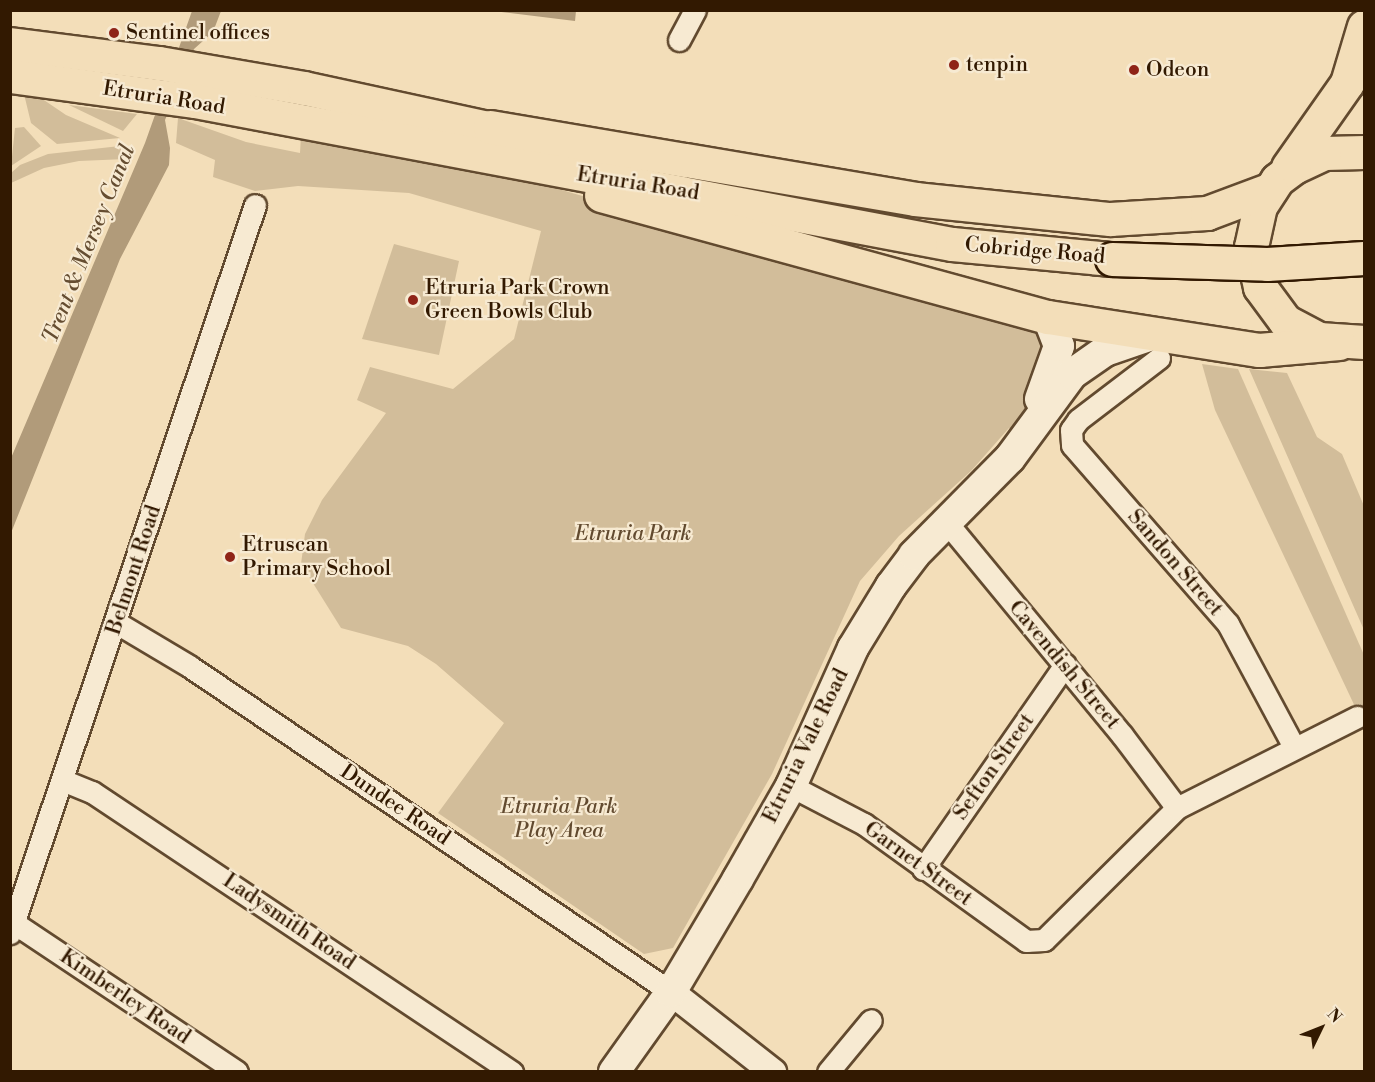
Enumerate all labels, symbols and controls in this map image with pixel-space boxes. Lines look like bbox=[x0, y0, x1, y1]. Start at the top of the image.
place label: Sentinel offices bbox=[126, 20, 270, 46]
marker: Sentinel offices bbox=[107, 26, 121, 40]
place label: tenpin bbox=[966, 52, 1028, 78]
place label: Odeon bbox=[1146, 57, 1209, 83]
marker: tenpin bbox=[947, 58, 961, 72]
marker: Odeon bbox=[1127, 63, 1141, 77]
street label: Etruria Road bbox=[101, 76, 227, 120]
water label: Trent & Mersey Canal bbox=[37, 141, 141, 347]
street label: Etruria Road bbox=[575, 162, 701, 206]
street label: Cobridge Road bbox=[964, 232, 1106, 270]
place label: Etruria Park Crown Green Bowls Club bbox=[425, 275, 610, 325]
marker: Etruria Park Crown Green Bowls Club bbox=[406, 293, 420, 307]
street label: Belmont Road bbox=[101, 502, 167, 638]
street label: Sandon Street bbox=[1122, 505, 1228, 621]
park label: Etruria Park bbox=[575, 521, 691, 547]
place label: Etruscan Primary School bbox=[242, 532, 391, 582]
marker: Etruscan Primary School bbox=[223, 550, 237, 564]
street label: Cavendish Street bbox=[1003, 596, 1125, 734]
street label: Etruria Vale Road bbox=[758, 665, 854, 827]
street label: Sefton Street bbox=[948, 709, 1040, 825]
street label: Dundee Road bbox=[335, 759, 455, 851]
park label: Etruria Park Play Area bbox=[501, 794, 617, 844]
street label: Garnet Street bbox=[859, 816, 977, 912]
street label: Ladysmith Road bbox=[218, 868, 360, 976]
street label: Kimberley Road bbox=[55, 944, 195, 1050]
north arrow bbox=[1291, 998, 1351, 1058]
text: N bbox=[1323, 1004, 1346, 1027]

